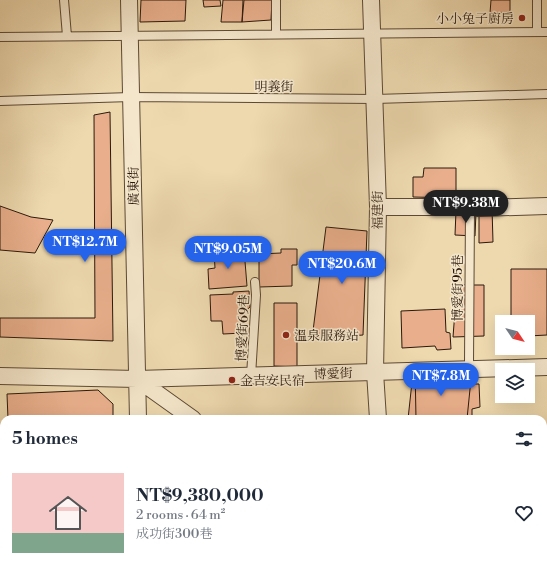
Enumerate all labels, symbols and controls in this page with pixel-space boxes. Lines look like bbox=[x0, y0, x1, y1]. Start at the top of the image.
place label: 小小兔子廚房 bbox=[436, 11, 514, 27]
marker: 小小兔子廚房 bbox=[517, 13, 527, 23]
street label: 明義街 bbox=[254, 79, 294, 95]
street label: 廣東街 bbox=[126, 166, 142, 206]
street label: 福建街 bbox=[370, 190, 386, 230]
pin: NT$9.38M bbox=[425, 190, 507, 224]
text: NT$9.38M bbox=[432, 195, 500, 211]
pin: NT$12.7M bbox=[44, 229, 126, 263]
text: NT$12.7M bbox=[52, 234, 118, 250]
pin: NT$9.05M bbox=[187, 236, 269, 270]
text: NT$9.05M bbox=[194, 241, 262, 257]
pin: NT$20.6M bbox=[301, 251, 383, 285]
street label: 博愛街95巷 bbox=[450, 254, 466, 322]
text: NT$20.6M bbox=[308, 256, 376, 272]
street label: 博愛街69巷 bbox=[233, 294, 253, 362]
north arrow bbox=[495, 315, 535, 355]
map controls bbox=[495, 315, 535, 403]
place label: 溫泉服務站 bbox=[294, 328, 359, 344]
marker: 溫泉服務站 bbox=[281, 330, 291, 340]
pin: NT$7.8M bbox=[404, 363, 478, 397]
button: layers bbox=[495, 363, 535, 403]
street label: 博愛街 bbox=[313, 365, 353, 383]
text: NT$7.8M bbox=[412, 368, 470, 384]
place label: 金吉安民宿 bbox=[240, 373, 305, 389]
marker: 金吉安民宿 bbox=[227, 375, 237, 385]
text: 5 homes bbox=[12, 428, 78, 450]
icon: filters bbox=[513, 428, 535, 450]
text: NT$9,380,000 bbox=[136, 485, 264, 507]
icon: home bbox=[44, 489, 92, 537]
icon: heart bbox=[513, 502, 535, 524]
text: 2 rooms · 64 m² bbox=[136, 507, 225, 523]
text: 成功街300巷 bbox=[136, 526, 212, 542]

